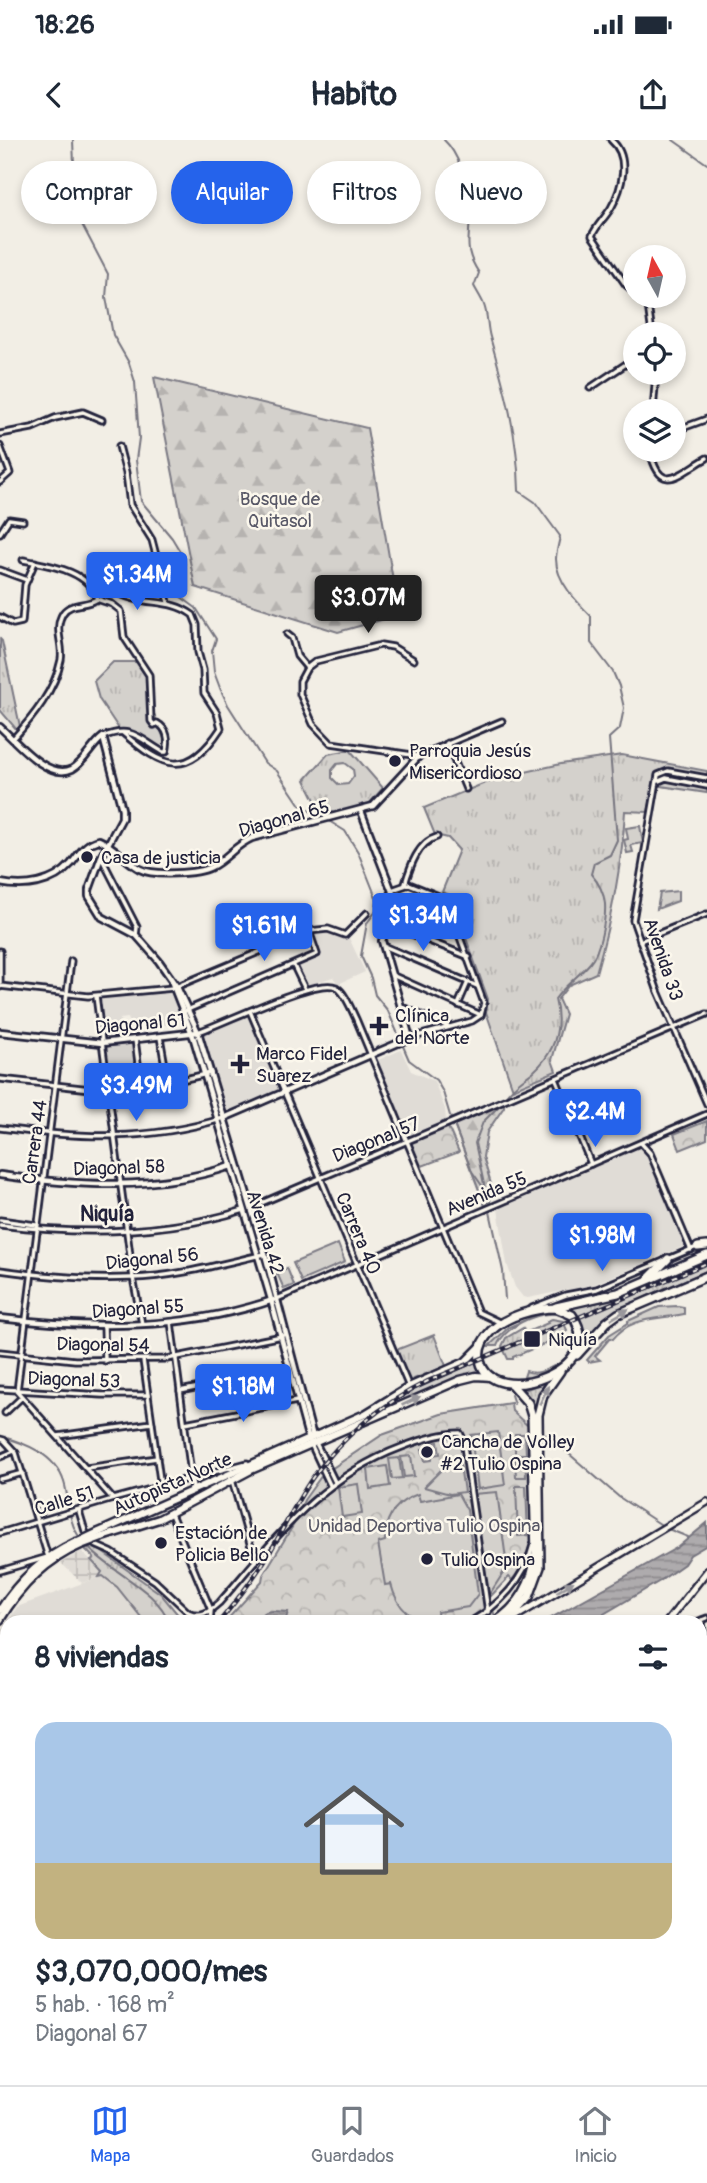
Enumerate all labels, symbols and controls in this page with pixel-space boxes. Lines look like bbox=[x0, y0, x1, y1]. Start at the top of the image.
text: 18:26 bbox=[35, 9, 95, 41]
text: Habito bbox=[310, 75, 397, 115]
icon: back bbox=[35, 76, 73, 114]
icon: share bbox=[634, 76, 672, 114]
chip: Comprar bbox=[21, 161, 157, 224]
chip: Alquilar bbox=[171, 161, 293, 224]
chip: Filtros bbox=[307, 161, 421, 224]
chip: Nuevo bbox=[435, 161, 547, 224]
north arrow bbox=[623, 245, 686, 308]
map controls bbox=[623, 245, 686, 462]
button: locate bbox=[623, 322, 686, 385]
button: layers bbox=[623, 399, 686, 462]
park label: Bosque de Quitasol bbox=[240, 487, 321, 533]
pin: $1.34M bbox=[80, 552, 194, 612]
text: $1.34M bbox=[102, 560, 172, 589]
pin: $3.07M bbox=[311, 575, 425, 635]
text: $3.07M bbox=[331, 583, 405, 612]
place label: Parroquia Jesús Misericordioso bbox=[409, 739, 532, 785]
marker: Parroquia Jesús Misericordioso bbox=[387, 753, 403, 769]
street label: Diagonal 65 bbox=[236, 795, 332, 843]
place label: Casa de justicia bbox=[101, 846, 221, 870]
marker: Casa de justicia bbox=[79, 849, 95, 865]
pin: $1.34M bbox=[366, 894, 480, 953]
text: $1.34M bbox=[388, 901, 458, 930]
pin: $1.61M bbox=[207, 904, 321, 963]
text: $1.61M bbox=[231, 911, 297, 940]
street label: Avenida 33 bbox=[638, 915, 688, 1004]
place label: Clínica del Norte bbox=[395, 1004, 470, 1050]
street label: Diagonal 61 bbox=[94, 1008, 186, 1040]
marker: Clínica del Norte bbox=[369, 1016, 389, 1036]
place label: Marco Fidel Suarez bbox=[256, 1042, 348, 1088]
marker: Marco Fidel Suarez bbox=[230, 1054, 250, 1074]
pin: $3.49M bbox=[79, 1063, 193, 1123]
text: $3.49M bbox=[100, 1071, 172, 1100]
pin: $2.4M bbox=[546, 1090, 644, 1149]
text: $2.4M bbox=[565, 1097, 625, 1126]
street label: Carrera 44 bbox=[17, 1098, 53, 1186]
street label: Diagonal 57 bbox=[329, 1112, 424, 1168]
street label: Diagonal 58 bbox=[73, 1154, 165, 1182]
street label: Avenida 55 bbox=[442, 1166, 531, 1222]
street label: Avenida 42 bbox=[241, 1187, 289, 1277]
street label: Carrera 40 bbox=[330, 1189, 386, 1278]
district label: Niquía bbox=[80, 1201, 134, 1228]
pin: $1.98M bbox=[545, 1214, 659, 1273]
text: $1.98M bbox=[569, 1221, 635, 1250]
street label: Diagonal 56 bbox=[104, 1242, 200, 1276]
street label: Diagonal 55 bbox=[91, 1294, 185, 1324]
one-way arrow bbox=[611, 1308, 630, 1320]
place label: Niquía bbox=[548, 1328, 597, 1352]
marker: Niquía bbox=[522, 1329, 542, 1349]
street label: Diagonal 54 bbox=[56, 1332, 150, 1358]
pin: $1.18M bbox=[186, 1364, 300, 1424]
street label: Diagonal 53 bbox=[27, 1366, 121, 1394]
text: $1.18M bbox=[211, 1372, 275, 1401]
one-way arrow bbox=[538, 1385, 550, 1405]
one-way arrow bbox=[401, 1396, 421, 1408]
place label: Cancha de Volley #2 Tulio Ospina bbox=[440, 1430, 574, 1476]
marker: Cancha de Volley #2 Tulio Ospina bbox=[419, 1444, 435, 1460]
street label: Autopista Norte bbox=[109, 1447, 236, 1521]
street label: Calle 51 bbox=[32, 1481, 97, 1521]
park label: Unidad Deportiva Tulio Ospina bbox=[308, 1514, 541, 1538]
place label: Estación de Policia Bello bbox=[175, 1521, 269, 1567]
marker: Estación de Policia Bello bbox=[153, 1535, 169, 1551]
place label: Tulio Ospina bbox=[441, 1548, 535, 1572]
marker: Tulio Ospina bbox=[419, 1551, 435, 1567]
one-way arrow bbox=[555, 1581, 574, 1594]
icon: filters bbox=[634, 1638, 672, 1676]
text: 8 viviendas bbox=[35, 1639, 168, 1676]
icon: home bbox=[291, 1767, 417, 1893]
text: $3,070,000/mes bbox=[35, 1953, 267, 1990]
text: 5 hab. · 168 m² bbox=[35, 1990, 175, 2019]
text: Diagonal 67 bbox=[35, 2019, 147, 2048]
tab: Mapa bbox=[90, 2102, 130, 2168]
tab: Guardados bbox=[311, 2102, 394, 2168]
tab: Inicio bbox=[574, 2102, 617, 2168]

